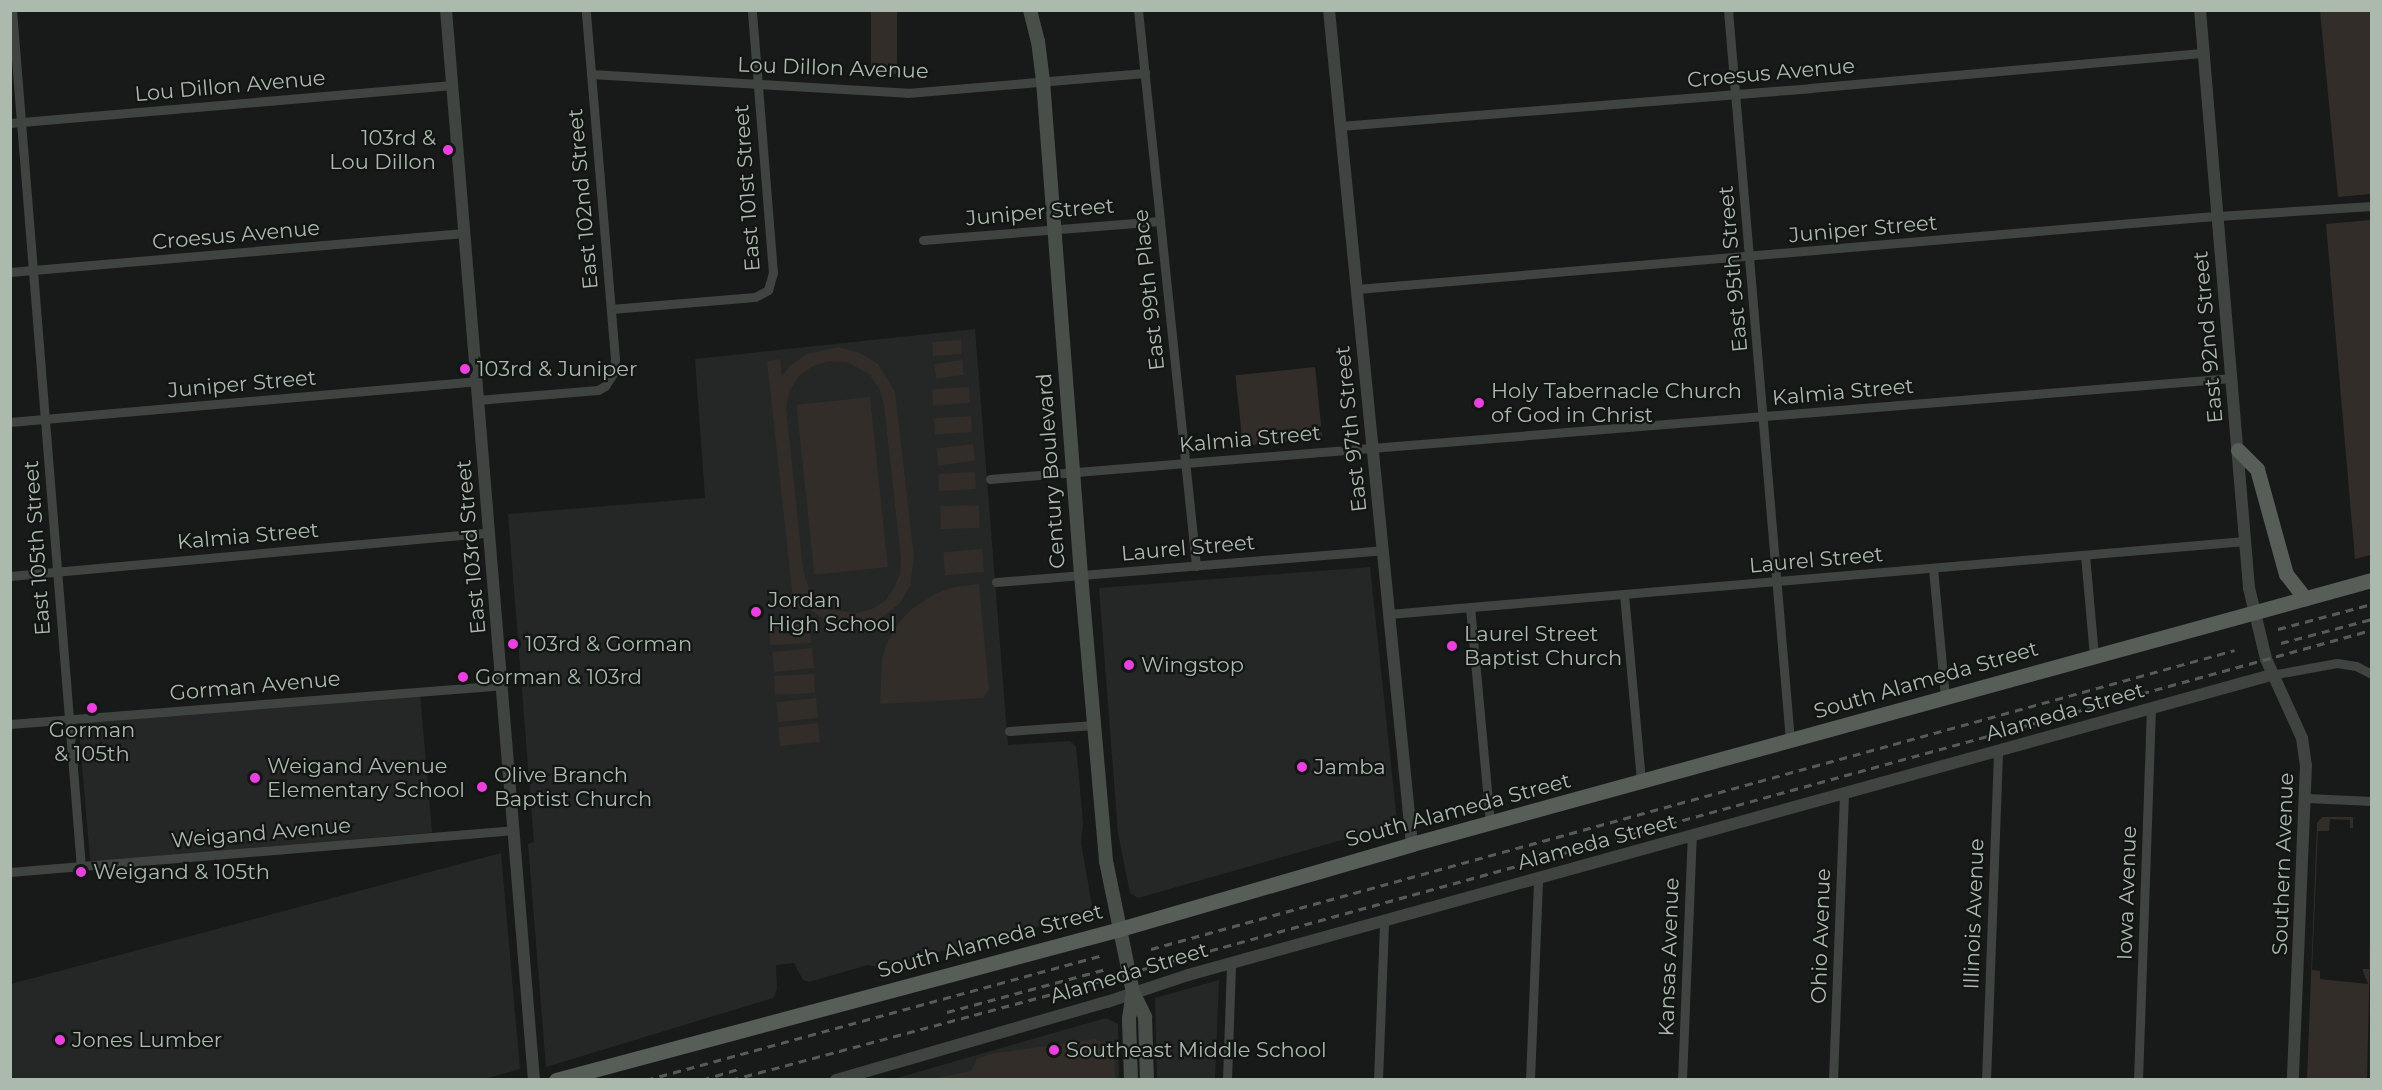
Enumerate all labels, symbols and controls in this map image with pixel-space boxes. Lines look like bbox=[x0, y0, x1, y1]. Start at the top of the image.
street label: Lou Dillon Avenue bbox=[737, 52, 929, 84]
street label: Croesus Avenue bbox=[1686, 53, 1856, 93]
street label: Lou Dillon Avenue bbox=[134, 65, 326, 107]
street label: East 101st Street bbox=[729, 104, 765, 272]
street label: East 102nd Street bbox=[563, 108, 603, 290]
place label: 103rd & Lou Dillon bbox=[329, 125, 436, 175]
marker: 103rd & Lou Dillon bbox=[441, 143, 455, 157]
street label: East 95th Street bbox=[1713, 185, 1753, 353]
street label: Juniper Street bbox=[965, 193, 1115, 231]
street label: East 99th Place bbox=[1128, 208, 1170, 372]
street label: Juniper Street bbox=[1788, 210, 1938, 248]
street label: Croesus Avenue bbox=[151, 215, 321, 255]
street label: East 92nd Street bbox=[2188, 250, 2228, 424]
street label: East 97th Street bbox=[1330, 345, 1372, 513]
place label: 103rd & Juniper bbox=[477, 356, 637, 382]
marker: 103rd & Juniper bbox=[458, 362, 472, 376]
street label: Juniper Street bbox=[167, 365, 317, 403]
street label: Century Boulevard bbox=[1032, 372, 1070, 570]
street label: Kalmia Street bbox=[1771, 373, 1915, 411]
place label: Holy Tabernacle Church of God in Christ bbox=[1491, 378, 1742, 428]
marker: Holy Tabernacle Church of God in Christ bbox=[1472, 396, 1486, 410]
street label: Kalmia Street bbox=[1178, 420, 1322, 458]
street label: East 103rd Street bbox=[451, 459, 491, 635]
street label: East 105th Street bbox=[18, 460, 56, 636]
street label: Kalmia Street bbox=[176, 517, 320, 555]
street label: Laurel Street bbox=[1120, 530, 1256, 566]
street label: Laurel Street bbox=[1748, 542, 1884, 578]
place label: Jordan High School bbox=[768, 587, 896, 637]
marker: Jordan High School bbox=[749, 605, 763, 619]
place label: Laurel Street Baptist Church bbox=[1464, 621, 1622, 671]
place label: 103rd & Gorman bbox=[525, 631, 692, 657]
street label: South Alameda Street bbox=[1811, 636, 2041, 724]
marker: 103rd & Gorman bbox=[506, 637, 520, 651]
marker: Laurel Street Baptist Church bbox=[1445, 639, 1459, 653]
place label: Wingstop bbox=[1141, 652, 1244, 678]
marker: Wingstop bbox=[1122, 658, 1136, 672]
place label: Gorman & 103rd bbox=[475, 664, 642, 690]
street label: Gorman Avenue bbox=[169, 666, 341, 706]
marker: Gorman & 103rd bbox=[456, 670, 470, 684]
street label: Alameda Street bbox=[1983, 677, 2147, 747]
marker: Gorman & 105th bbox=[85, 701, 99, 715]
place label: Gorman & 105th bbox=[49, 717, 135, 767]
place label: Weigand Avenue Elementary School bbox=[267, 753, 465, 803]
place label: Jamba bbox=[1314, 754, 1386, 780]
marker: Jamba bbox=[1295, 760, 1309, 774]
place label: Olive Branch Baptist Church bbox=[494, 762, 652, 812]
street label: South Alameda Street bbox=[1343, 768, 1573, 852]
marker: Weigand Avenue Elementary School bbox=[248, 771, 262, 785]
street label: Southern Avenue bbox=[2267, 772, 2299, 956]
marker: Olive Branch Baptist Church bbox=[475, 780, 489, 794]
street label: Alameda Street bbox=[1515, 809, 1679, 875]
street label: Weigand Avenue bbox=[170, 813, 352, 853]
street label: Iowa Avenue bbox=[2112, 825, 2142, 961]
street label: Illinois Avenue bbox=[1959, 838, 1989, 990]
place label: Weigand & 105th bbox=[93, 859, 270, 885]
marker: Weigand & 105th bbox=[74, 865, 88, 879]
street label: Ohio Avenue bbox=[1806, 868, 1836, 1004]
street label: Kansas Avenue bbox=[1654, 877, 1684, 1037]
street label: South Alameda Street bbox=[875, 899, 1105, 983]
street label: Alameda Street bbox=[1047, 937, 1211, 1009]
place label: Jones Lumber bbox=[72, 1027, 222, 1053]
marker: Jones Lumber bbox=[53, 1033, 67, 1047]
place label: Southeast Middle School bbox=[1066, 1037, 1327, 1063]
marker: Southeast Middle School bbox=[1047, 1043, 1061, 1057]

